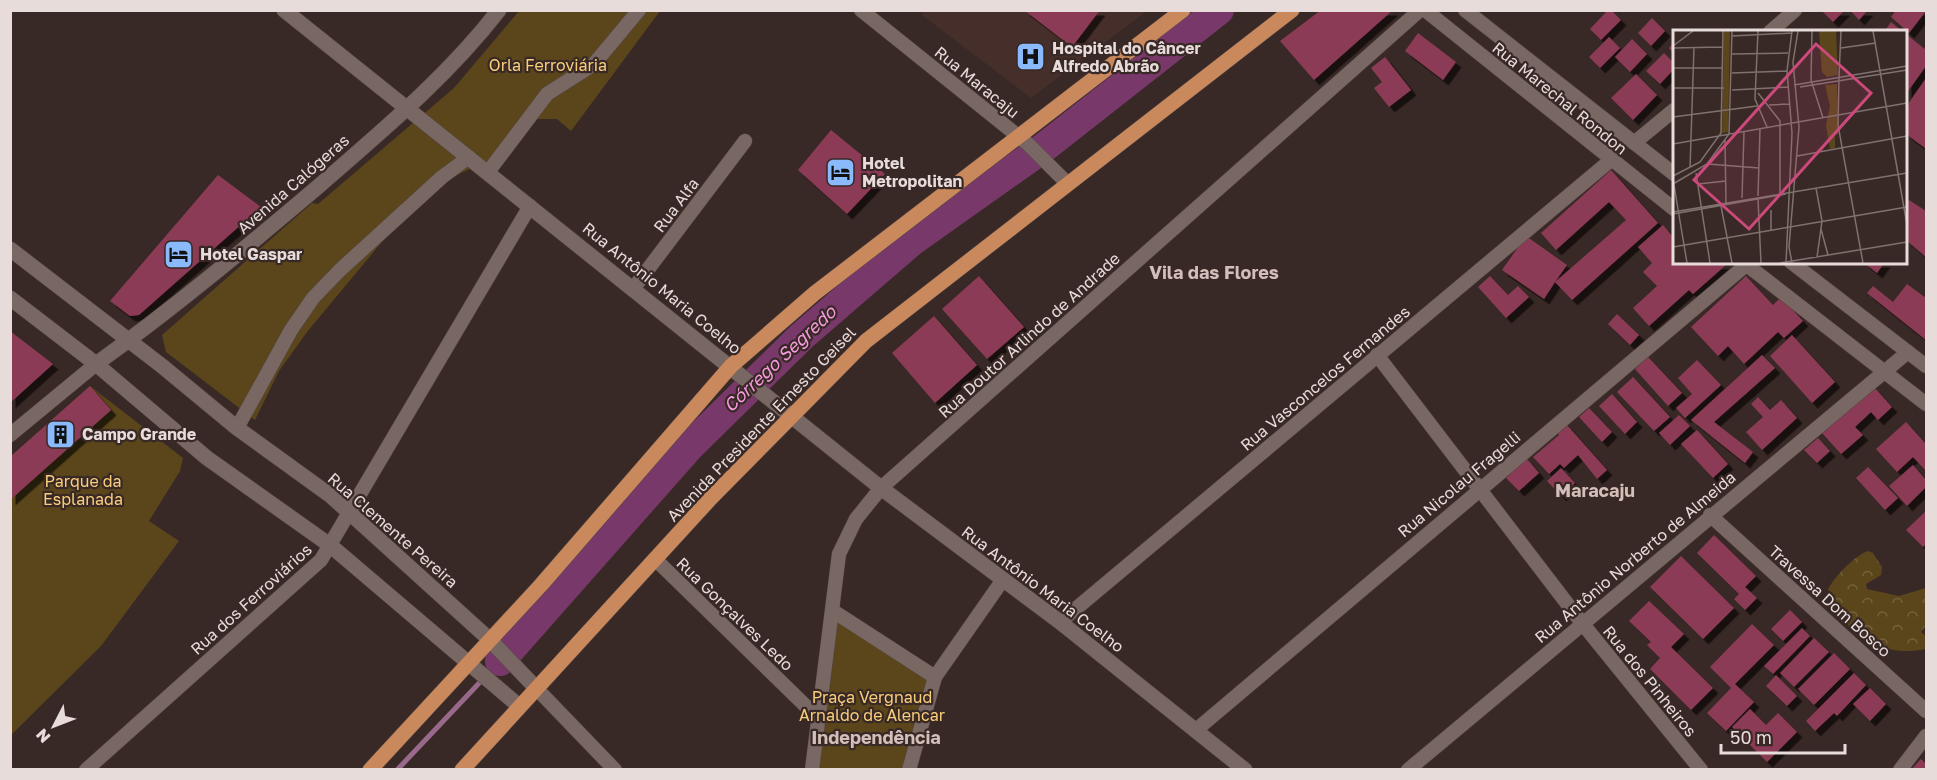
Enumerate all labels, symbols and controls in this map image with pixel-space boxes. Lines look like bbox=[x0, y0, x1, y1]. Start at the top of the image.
inset map bbox=[1673, 30, 1907, 264]
street label: Rua Marechal Rondon bbox=[1489, 37, 1631, 159]
place label: Hospital do Câncer Alfredo Abrão bbox=[1052, 38, 1201, 76]
hospital icon: Hospital do Câncer Alfredo Abrão bbox=[1015, 41, 1047, 73]
street label: Rua Maracaju bbox=[931, 42, 1023, 122]
park label: Orla Ferroviária bbox=[489, 55, 607, 75]
street label: Avenida Calógeras bbox=[233, 130, 353, 238]
place label: Hotel Metropolitan bbox=[862, 153, 962, 191]
hotel icon: Hotel Metropolitan bbox=[825, 156, 857, 188]
street label: Rua Alfa bbox=[649, 174, 703, 236]
street label: Rua Antônio Maria Coelho bbox=[579, 218, 745, 358]
hotel icon: Hotel Gaspar bbox=[163, 238, 195, 270]
place label: Hotel Gaspar bbox=[200, 244, 302, 264]
street label: Rua Doutor Arlindo de Andrade bbox=[934, 248, 1124, 422]
district label: Vila das Flores bbox=[1149, 261, 1279, 283]
water label: Córrego Segredo bbox=[718, 300, 841, 416]
street label: Rua Vasconcelos Fernandes bbox=[1236, 301, 1414, 455]
street label: Avenida Presidente Ernesto Geisel bbox=[662, 322, 860, 526]
building icon: Campo Grande bbox=[45, 418, 77, 450]
place label: Campo Grande bbox=[82, 424, 196, 444]
street label: Rua Nicolau Fragelli bbox=[1394, 427, 1524, 541]
street label: Rua Antônio Norberto de Almeida bbox=[1530, 467, 1740, 647]
street label: Rua Clemente Pereira bbox=[324, 468, 462, 592]
park label: Parque da Esplanada bbox=[43, 471, 123, 509]
district label: Maracaju bbox=[1555, 479, 1635, 501]
street label: Rua Antônio Maria Coelho bbox=[958, 521, 1128, 657]
street label: Rua dos Ferroviários bbox=[186, 539, 316, 659]
street label: Travessa Dom Bosco bbox=[1765, 541, 1895, 661]
street label: Rua Gonçalves Ledo bbox=[672, 553, 798, 675]
street label: Rua dos Pinheiros bbox=[1599, 621, 1701, 741]
park label: Praça Vergnaud Arnaldo de Alencar bbox=[799, 687, 945, 725]
north arrow bbox=[24, 696, 84, 756]
scale bar bbox=[1721, 717, 1846, 755]
text: N bbox=[31, 725, 54, 747]
district label: Independência bbox=[811, 726, 941, 748]
text: 50 m bbox=[1730, 726, 1772, 748]

